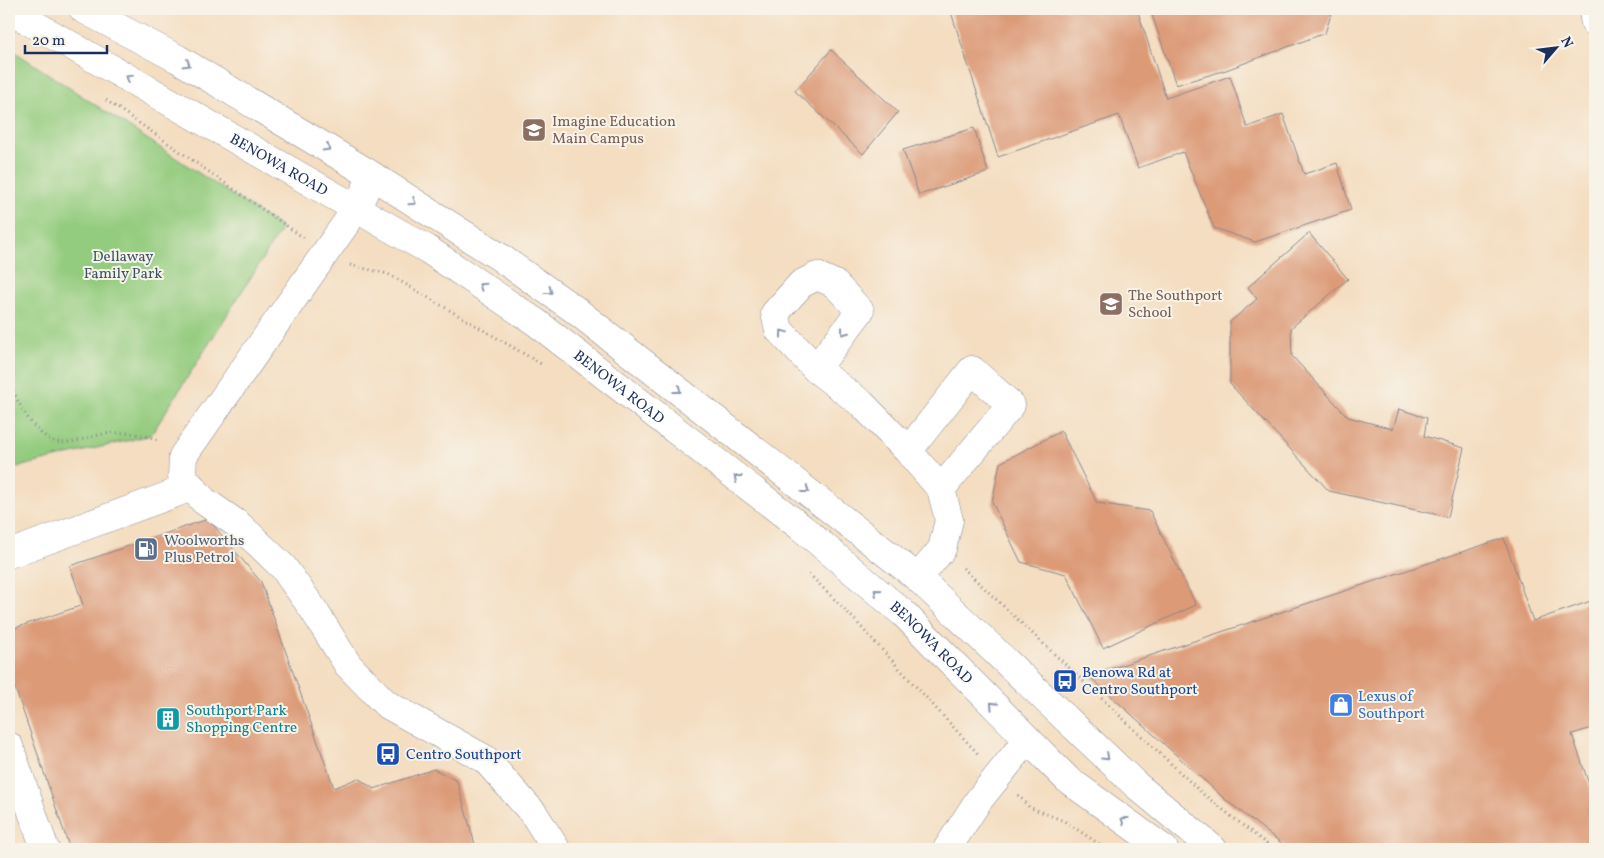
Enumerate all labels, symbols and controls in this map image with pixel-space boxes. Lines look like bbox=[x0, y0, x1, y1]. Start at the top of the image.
scale bar bbox=[25, 22, 108, 54]
north arrow bbox=[1532, 22, 1582, 72]
text: 20 m bbox=[32, 31, 65, 52]
text: N bbox=[1555, 34, 1577, 52]
one-way arrow bbox=[182, 58, 191, 68]
one-way arrow bbox=[126, 75, 135, 85]
place label: Imagine Education Main Campus bbox=[552, 112, 676, 150]
school or university icon: Imagine Education Main Campus bbox=[521, 117, 547, 143]
street label: BENOWA ROAD bbox=[225, 129, 331, 202]
one-way arrow bbox=[321, 142, 330, 152]
one-way arrow bbox=[407, 196, 417, 205]
park label: Dellaway Family Park bbox=[84, 247, 162, 285]
one-way arrow bbox=[478, 283, 487, 292]
one-way arrow bbox=[543, 285, 553, 294]
place label: The Southport School bbox=[1128, 286, 1223, 324]
school or university icon: The Southport School bbox=[1098, 291, 1124, 317]
one-way arrow bbox=[842, 326, 850, 335]
one-way arrow bbox=[780, 329, 789, 339]
street label: BENOWA ROAD bbox=[568, 346, 668, 430]
one-way arrow bbox=[672, 384, 681, 392]
one-way arrow bbox=[734, 476, 743, 484]
one-way arrow bbox=[800, 484, 810, 493]
place label: Woolworths Plus Petrol bbox=[164, 531, 245, 569]
fuel station icon: Woolworths Plus Petrol bbox=[133, 536, 159, 562]
one-way arrow bbox=[874, 589, 883, 597]
street label: BENOWA ROAD bbox=[884, 597, 977, 690]
place label: Benowa Rd at Centro Southport bbox=[1082, 663, 1197, 701]
bus stop icon: Benowa Rd at Centro Southport bbox=[1052, 668, 1078, 694]
place label: Lexus of Southport bbox=[1358, 687, 1425, 725]
shop icon: Lexus of Southport bbox=[1328, 692, 1354, 718]
place label: Southport Park Shopping Centre bbox=[186, 701, 297, 739]
one-way arrow bbox=[990, 702, 999, 711]
building icon: Southport Park Shopping Centre bbox=[155, 706, 181, 732]
bus stop icon: Centro Southport bbox=[375, 741, 401, 767]
place label: Centro Southport bbox=[406, 745, 521, 766]
one-way arrow bbox=[1100, 751, 1109, 760]
one-way arrow bbox=[1121, 818, 1130, 826]

